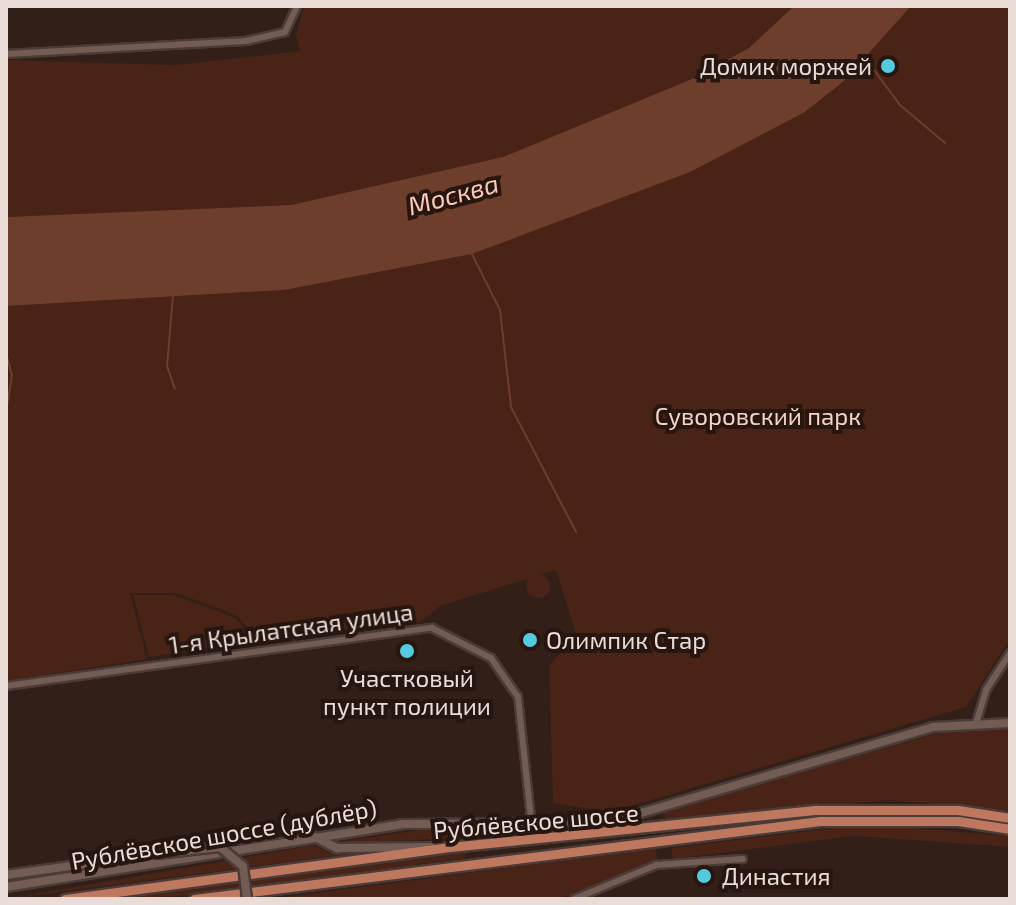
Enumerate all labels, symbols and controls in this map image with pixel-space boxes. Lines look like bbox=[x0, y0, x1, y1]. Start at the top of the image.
place label: Домик моржей bbox=[700, 52, 872, 80]
marker: Домик моржей bbox=[879, 57, 897, 75]
water label: Москва bbox=[404, 167, 502, 221]
park label: Суворовский парк bbox=[655, 402, 861, 430]
street label: 1-я Крылатская улица bbox=[167, 597, 415, 659]
place label: Олимпик Стар bbox=[546, 626, 706, 654]
marker: Олимпик Стар bbox=[521, 631, 539, 649]
marker: Участковый пункт полиции bbox=[398, 642, 416, 660]
place label: Участковый пункт полиции bbox=[323, 664, 491, 720]
street label: Рублёвское шоссе (дублёр) bbox=[69, 793, 379, 875]
street label: Рублёвское шоссе bbox=[432, 798, 640, 844]
place label: Династия bbox=[722, 862, 831, 890]
marker: Династия bbox=[693, 865, 715, 887]

